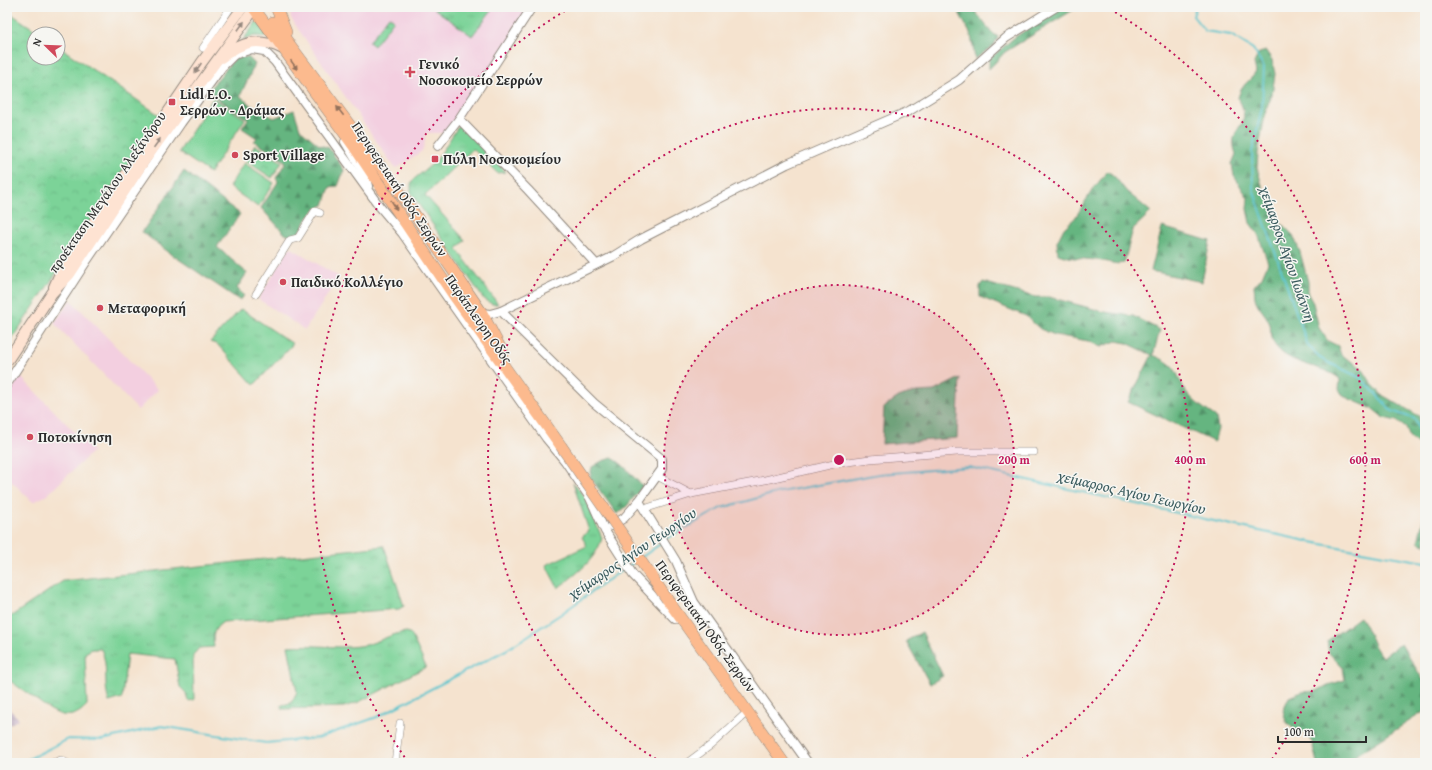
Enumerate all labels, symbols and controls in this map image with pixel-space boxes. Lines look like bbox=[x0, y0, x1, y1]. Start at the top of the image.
one-way arrow bbox=[237, 21, 245, 32]
north arrow bbox=[26, 26, 66, 66]
text: N bbox=[28, 35, 46, 49]
place label: Γενικό Νοσοκομείο Σερρών bbox=[419, 54, 543, 90]
one-way arrow bbox=[290, 60, 298, 70]
one-way arrow bbox=[194, 63, 202, 73]
marker: Γενικό Νοσοκομείο Σερρών bbox=[404, 66, 416, 78]
place label: Lidl Ε.Ο. Σερρών - Δράμας bbox=[180, 84, 285, 120]
marker: Lidl Ε.Ο. Σερρών - Δράμας bbox=[167, 97, 177, 107]
one-way arrow bbox=[336, 106, 344, 117]
street label: προέκταση Μεγάλου Αλεξάνδρου bbox=[43, 107, 171, 277]
street label: Περιφερειακή Οδός Σερρών bbox=[347, 117, 453, 261]
one-way arrow bbox=[153, 138, 161, 149]
place label: Sport Village bbox=[243, 145, 325, 165]
place label: Πύλη Νοσοκομείου bbox=[443, 149, 561, 169]
marker: Sport Village bbox=[230, 150, 240, 160]
marker: Πύλη Νοσοκομείου bbox=[430, 154, 440, 164]
water label: χείμαρρος Αγίου Ιωάννη bbox=[1255, 182, 1321, 325]
one-way arrow bbox=[390, 199, 397, 211]
street label: Παράπλευρη Οδός bbox=[441, 270, 517, 368]
place label: Παιδικό Κολλέγιο bbox=[291, 272, 403, 292]
marker: Παιδικό Κολλέγιο bbox=[278, 277, 288, 287]
place label: Μεταφορική bbox=[108, 298, 186, 318]
marker: Μεταφορική bbox=[95, 303, 105, 313]
place label: Ποτοκίνηση bbox=[38, 427, 112, 447]
marker: Ποτοκίνηση bbox=[25, 432, 35, 442]
text: 200 m bbox=[998, 451, 1031, 468]
text: 400 m bbox=[1174, 451, 1207, 468]
text: 600 m bbox=[1349, 451, 1382, 468]
centre of rings bbox=[832, 453, 846, 467]
water label: χείμαρρος Αγίου Γεωργίου bbox=[1055, 465, 1208, 519]
water label: χείμαρρος Αγίου Γεωργίου bbox=[563, 502, 701, 605]
street label: Περιφερειακή Οδός Σερρών bbox=[651, 556, 761, 696]
scale bar bbox=[1278, 718, 1366, 744]
text: 100 m bbox=[1284, 723, 1314, 740]

